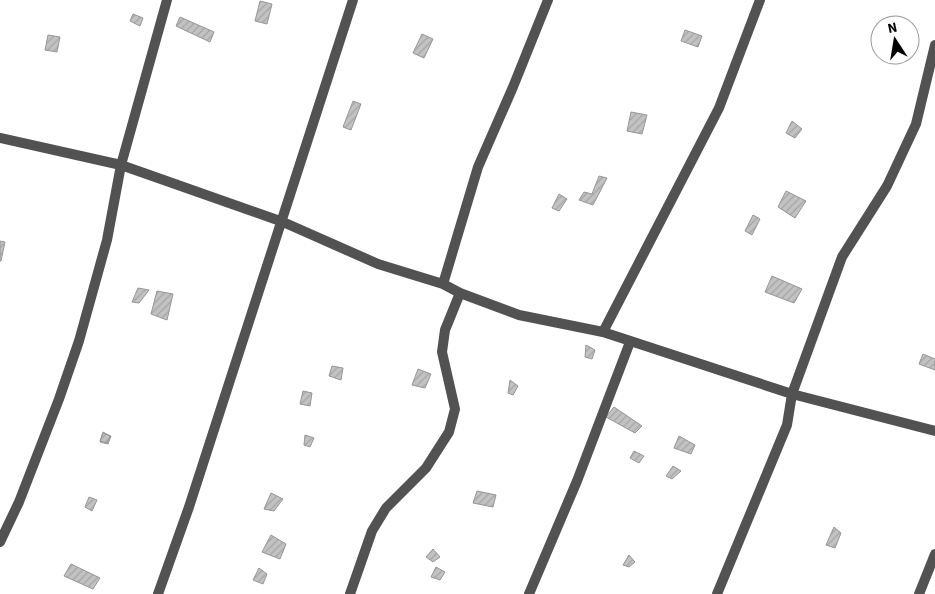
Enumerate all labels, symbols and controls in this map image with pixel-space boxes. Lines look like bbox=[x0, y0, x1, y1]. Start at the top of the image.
north arrow bbox=[870, 15, 920, 65]
text: N bbox=[886, 18, 899, 39]

